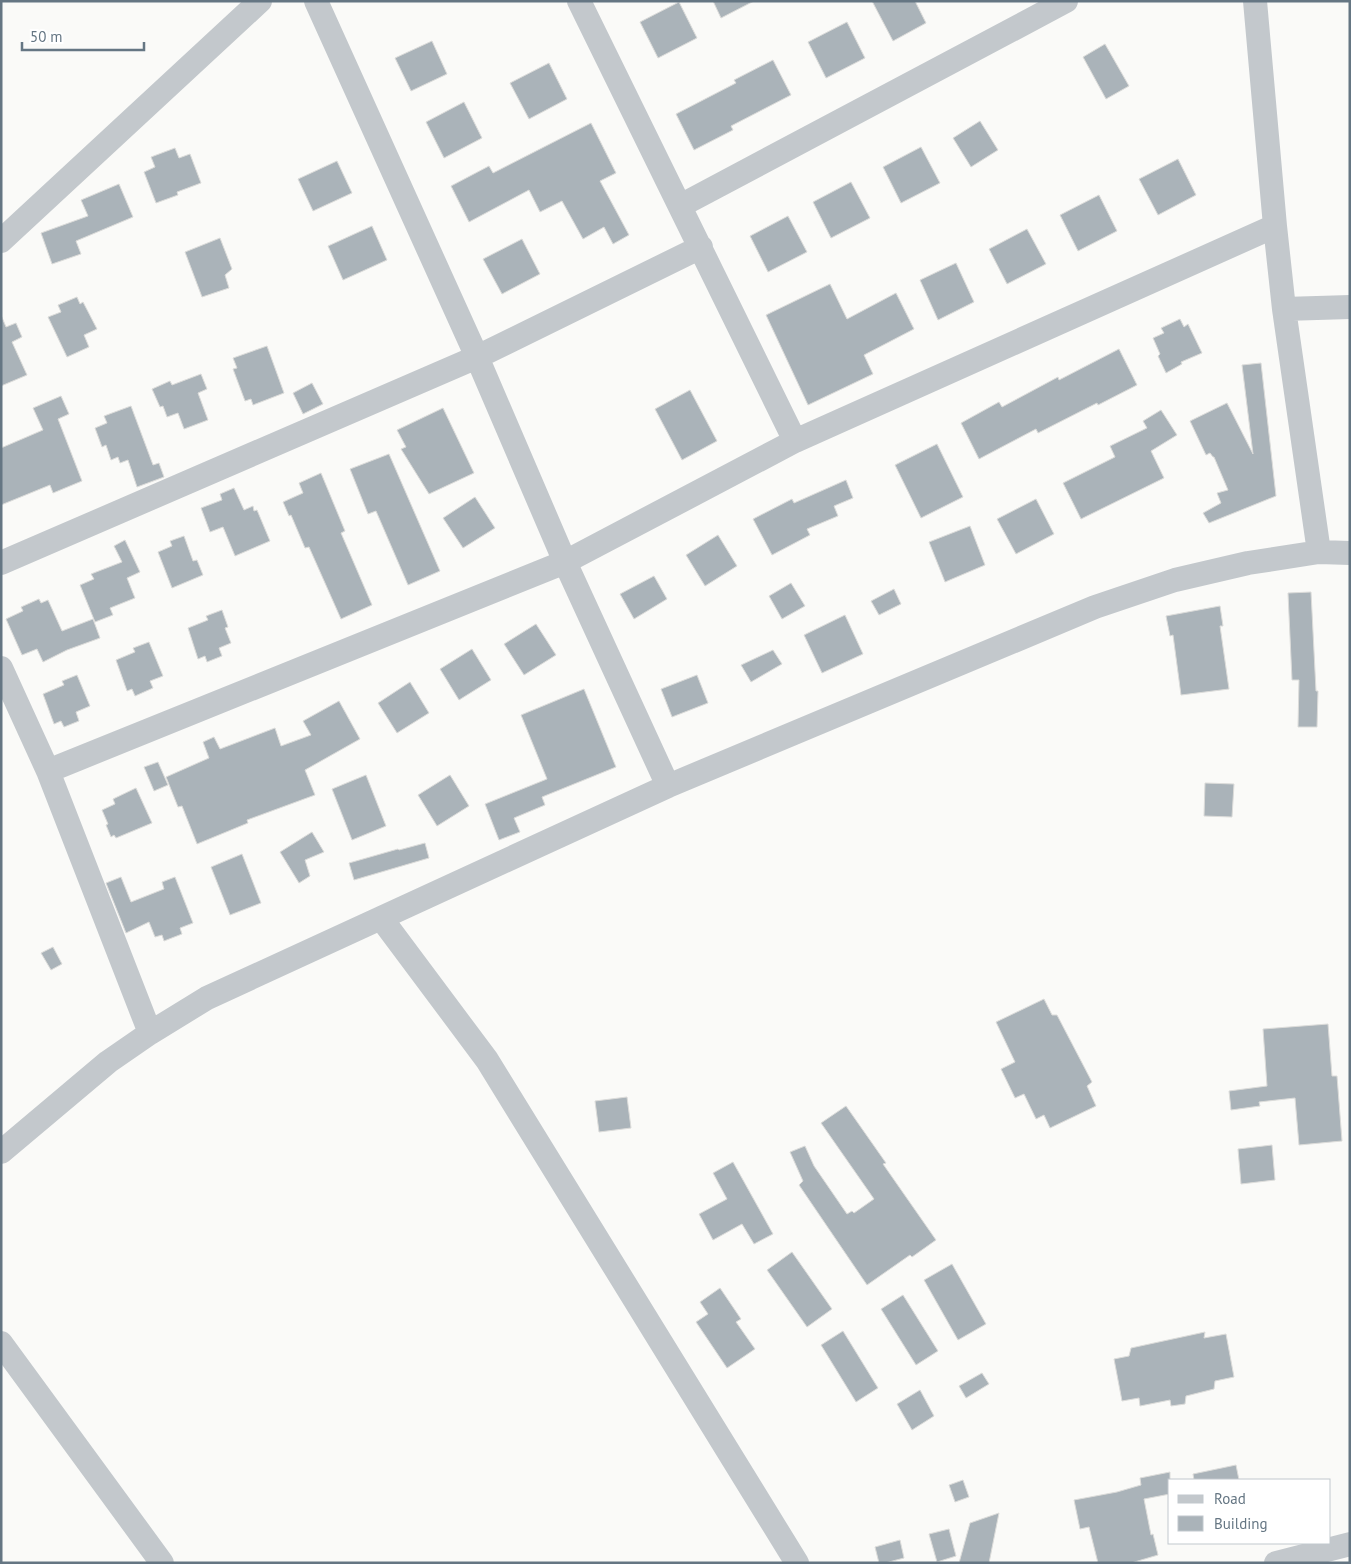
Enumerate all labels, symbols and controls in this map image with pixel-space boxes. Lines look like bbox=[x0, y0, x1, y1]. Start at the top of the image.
scale bar bbox=[22, 20, 145, 52]
text: 50 m bbox=[30, 27, 63, 46]
legend bbox=[1168, 1479, 1331, 1544]
text: Road bbox=[1214, 1489, 1246, 1508]
text: Building bbox=[1214, 1514, 1268, 1533]

